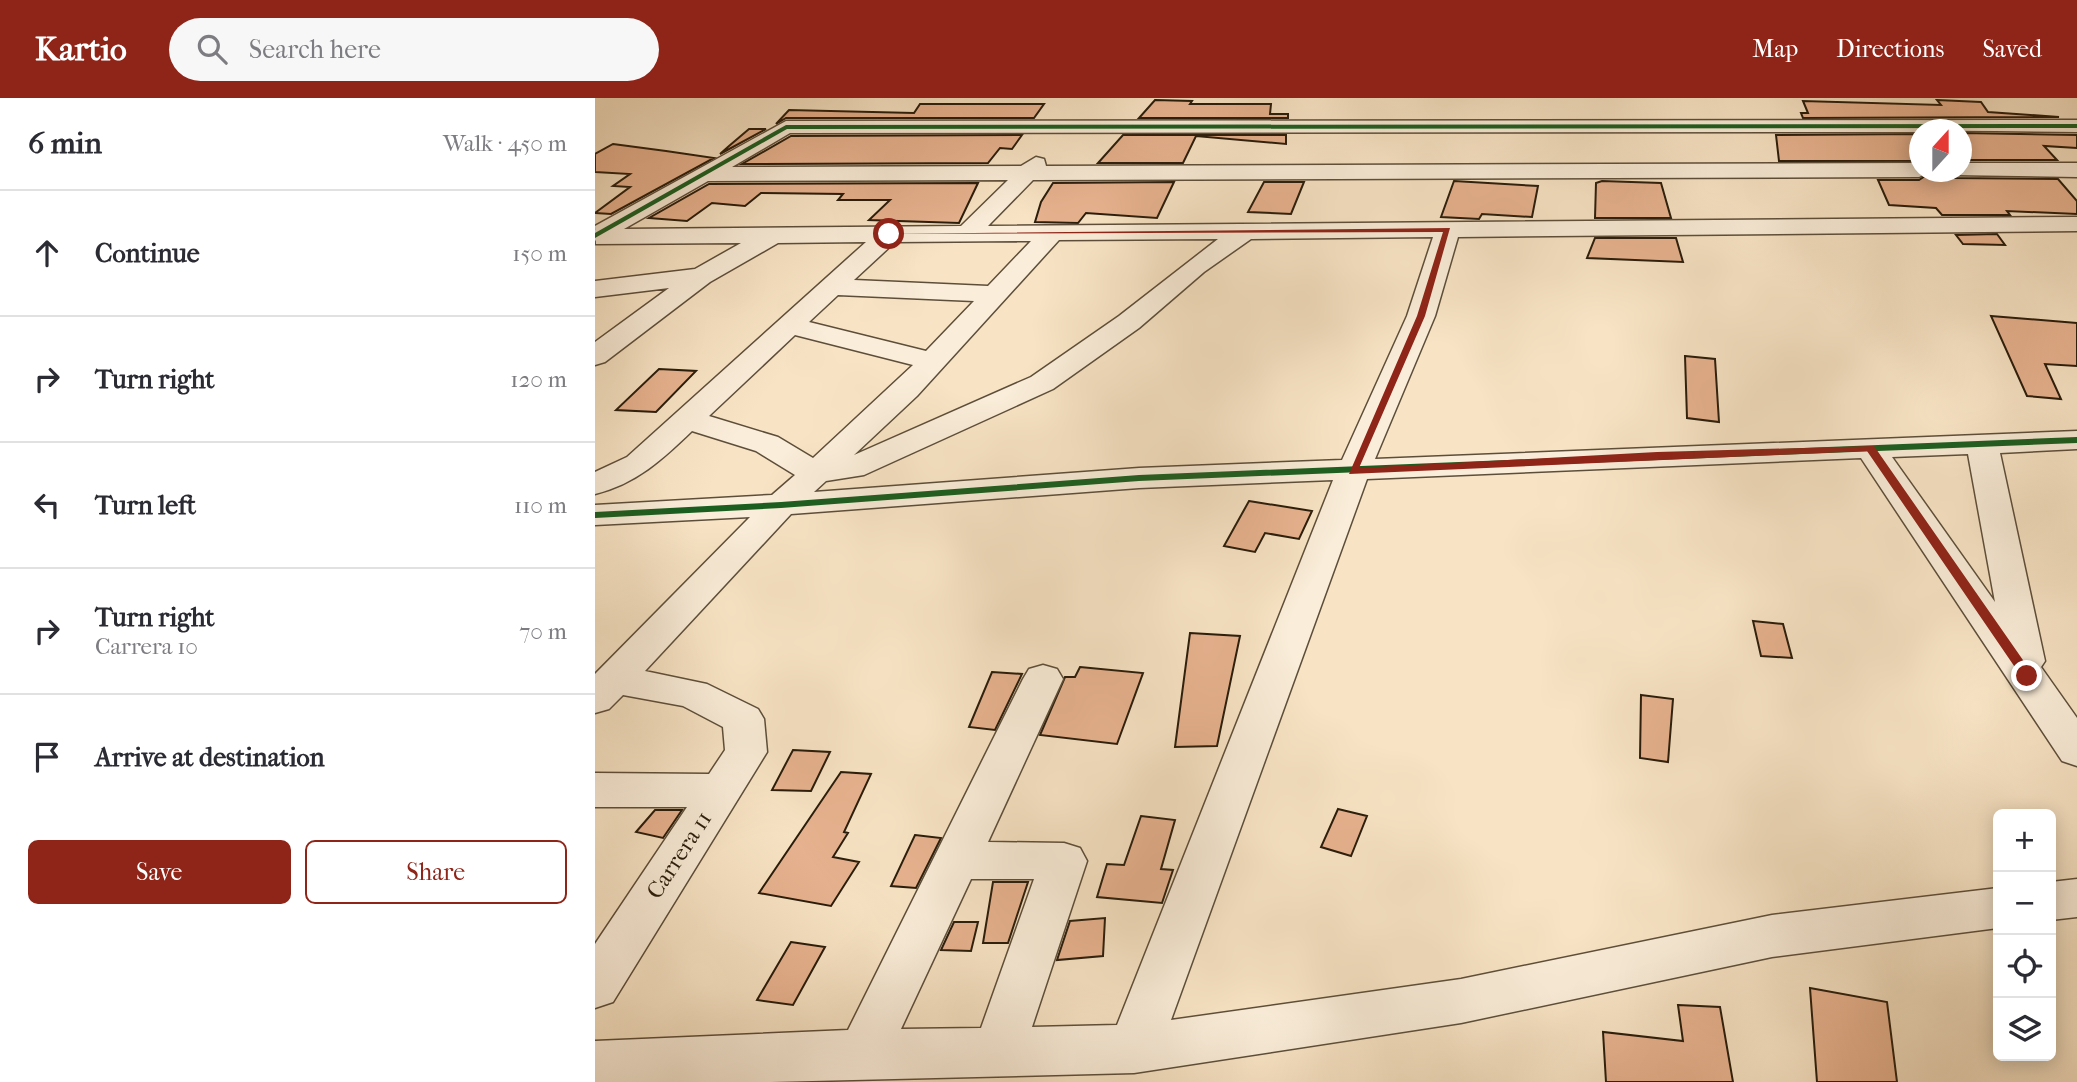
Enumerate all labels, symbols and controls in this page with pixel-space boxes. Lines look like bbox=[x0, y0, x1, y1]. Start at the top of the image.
search box bbox=[169, 18, 659, 81]
text: Kartio bbox=[35, 30, 127, 69]
icon: search bbox=[193, 30, 231, 68]
text: Search here bbox=[249, 34, 381, 65]
text: Map bbox=[1752, 35, 1798, 63]
text: Directions bbox=[1836, 35, 1944, 63]
text: Saved bbox=[1982, 35, 2042, 63]
north arrow bbox=[1909, 119, 1972, 182]
text: 6 min bbox=[28, 126, 102, 161]
text: Walk · 450 m bbox=[443, 130, 567, 157]
route start bbox=[873, 218, 904, 249]
icon: ahead bbox=[28, 234, 66, 272]
text: Continue bbox=[95, 238, 200, 269]
text: 150 m bbox=[512, 240, 567, 267]
icon: right bbox=[28, 360, 66, 398]
text: Turn right bbox=[95, 364, 215, 395]
text: 120 m bbox=[510, 366, 567, 393]
icon: left bbox=[28, 486, 66, 524]
text: Turn left bbox=[95, 490, 196, 521]
text: 110 m bbox=[514, 492, 567, 519]
text: Turn right bbox=[95, 602, 215, 633]
icon: right bbox=[28, 612, 66, 650]
text: 70 m bbox=[519, 618, 567, 645]
text: Carrera 10 bbox=[95, 633, 198, 660]
route end bbox=[2011, 660, 2042, 691]
icon: arrive bbox=[28, 738, 66, 776]
text: Arrive at destination bbox=[95, 742, 325, 773]
street label: Carrera 11 bbox=[641, 806, 717, 904]
map controls bbox=[1993, 809, 2056, 1061]
button: + bbox=[1993, 809, 2056, 872]
button: Save bbox=[28, 840, 291, 904]
button: Share bbox=[305, 840, 567, 904]
button: − bbox=[1993, 872, 2056, 935]
button: locate bbox=[1993, 935, 2056, 998]
button: layers bbox=[1993, 998, 2056, 1061]

